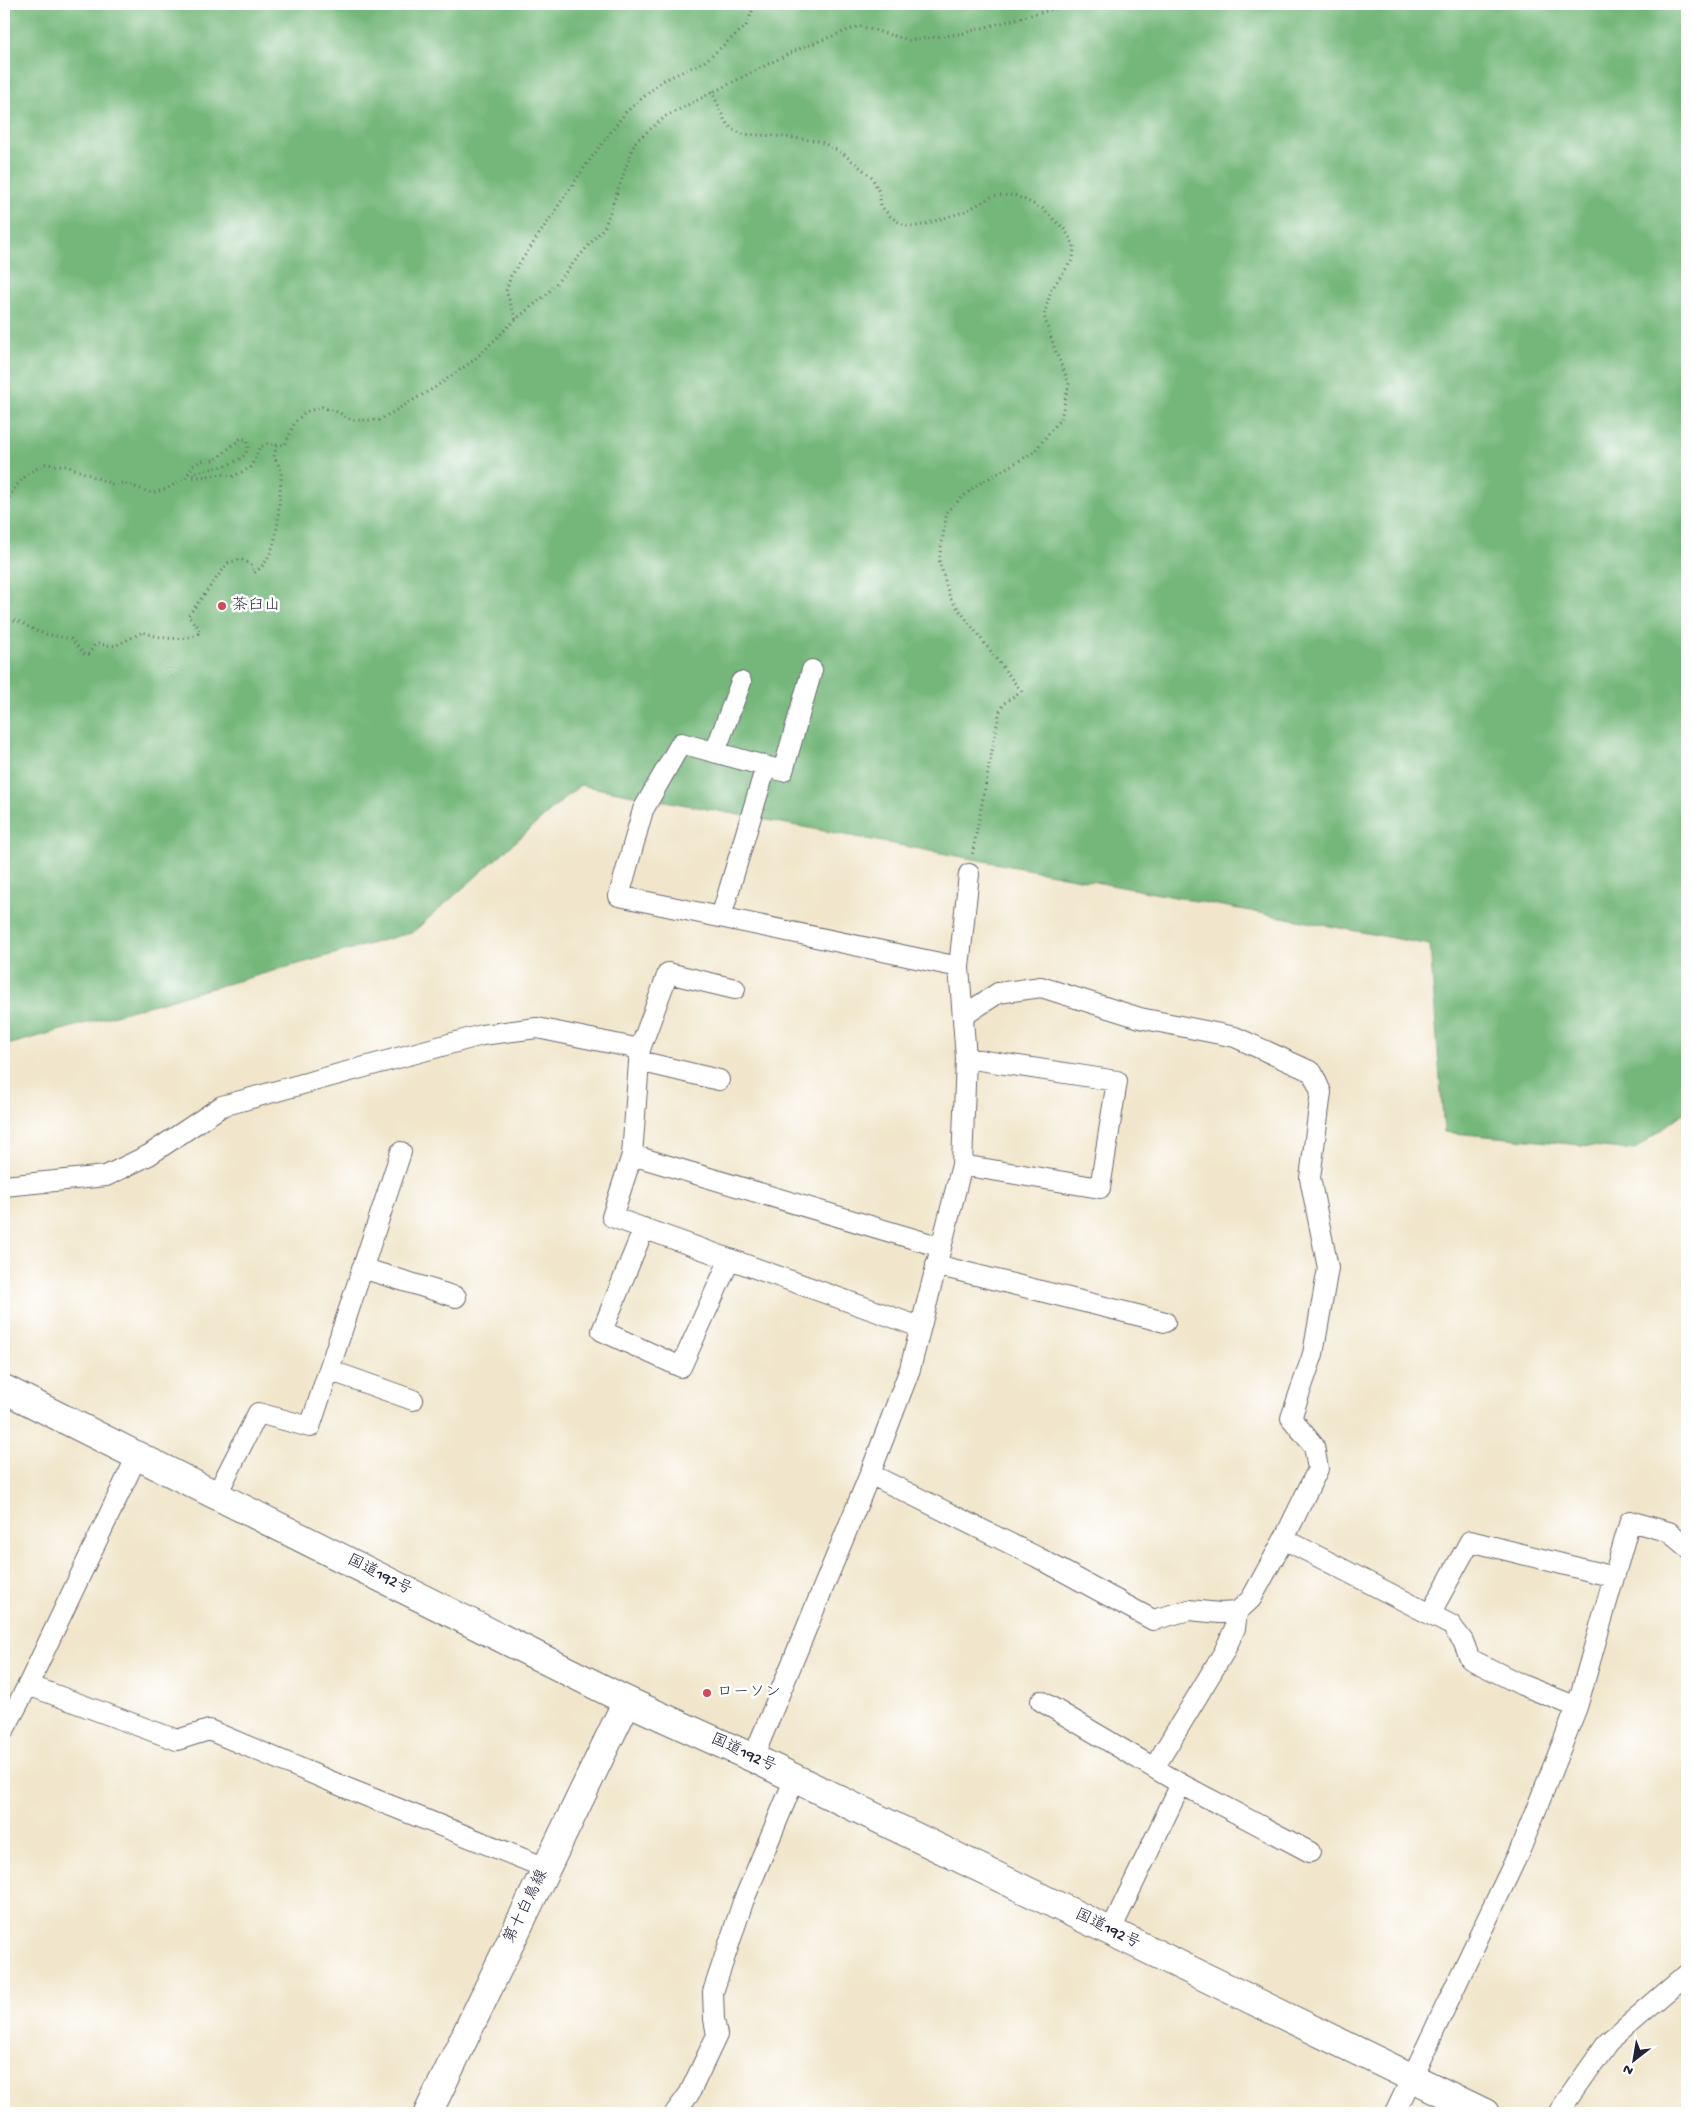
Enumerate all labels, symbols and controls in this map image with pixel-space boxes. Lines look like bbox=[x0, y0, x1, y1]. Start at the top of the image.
place label: 茶臼山 bbox=[232, 596, 280, 616]
marker: 茶臼山 bbox=[216, 600, 228, 612]
street label: 国道192号 bbox=[343, 1551, 415, 1600]
place label: ローソン bbox=[717, 1684, 781, 1703]
marker: ローソン bbox=[701, 1687, 713, 1699]
street label: 国道192号 bbox=[707, 1730, 779, 1777]
street label: 第十白鳥線 bbox=[499, 1866, 553, 1947]
street label: 国道192号 bbox=[1071, 1905, 1143, 1954]
north arrow bbox=[1608, 2034, 1658, 2084]
text: N bbox=[1620, 2059, 1637, 2079]

